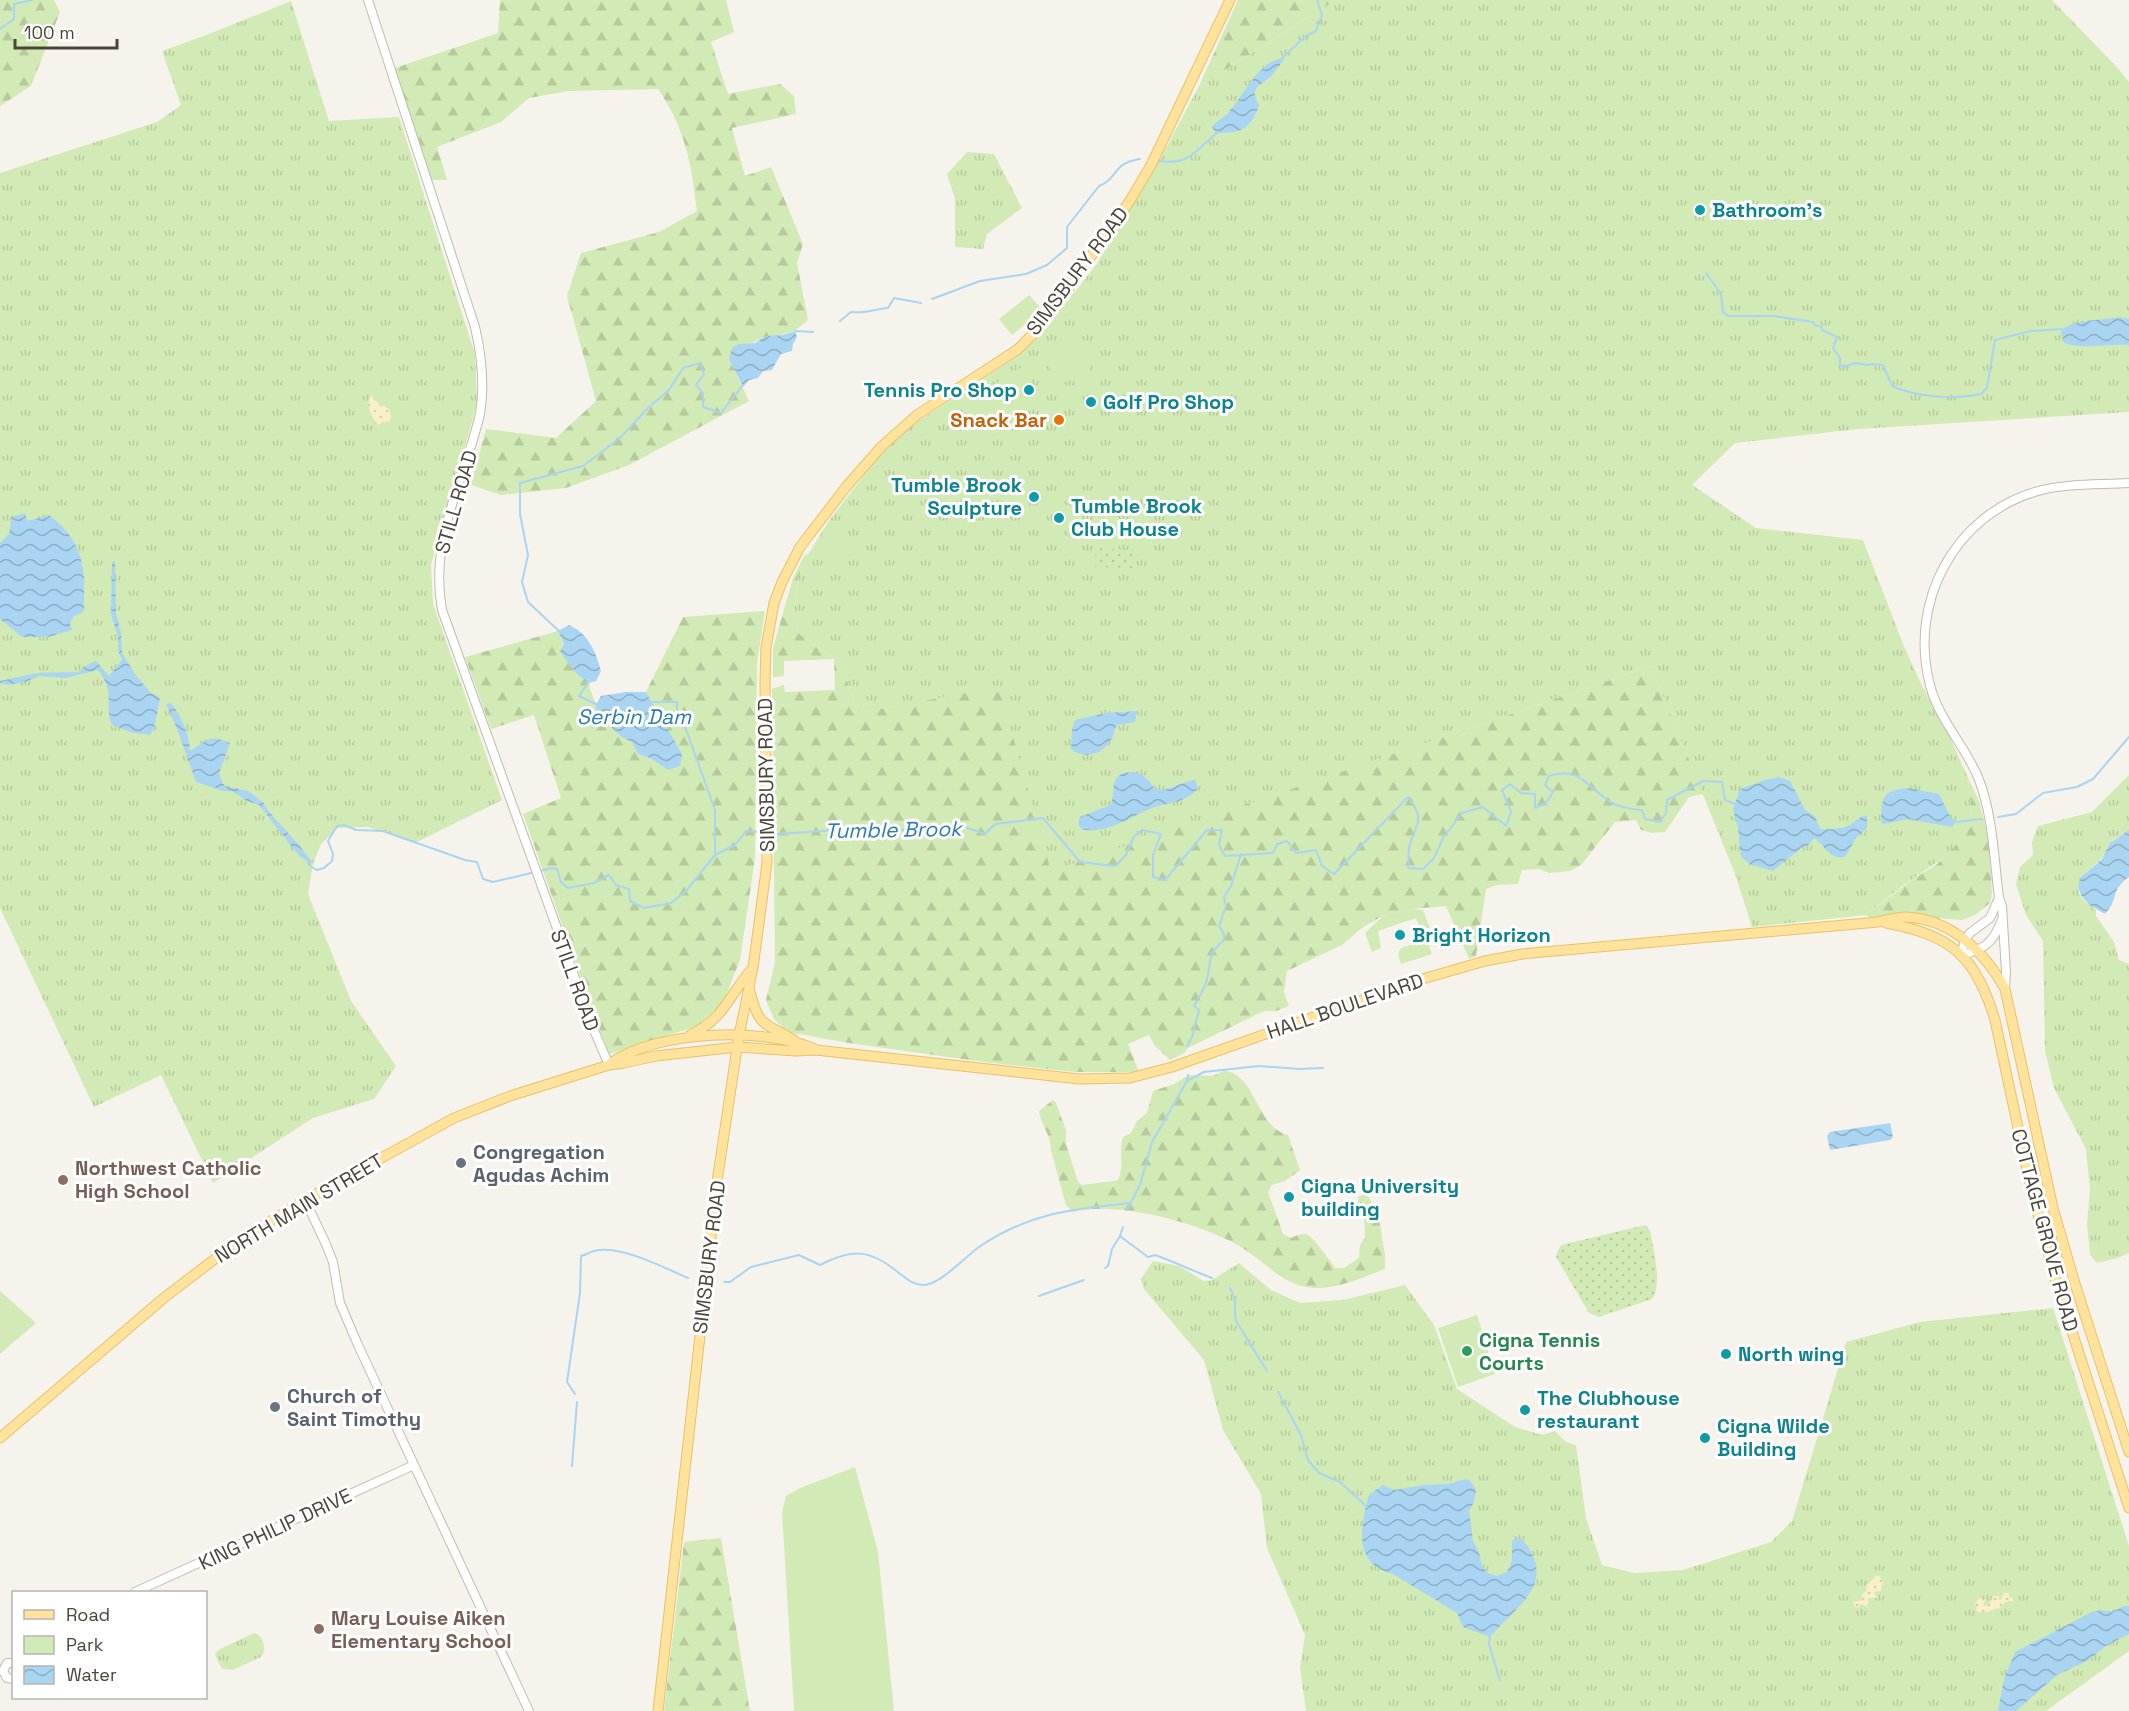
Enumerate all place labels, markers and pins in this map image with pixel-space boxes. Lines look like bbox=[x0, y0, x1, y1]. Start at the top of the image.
place label: Bathroom's bbox=[1712, 197, 1822, 223]
marker: Bathroom's bbox=[1693, 203, 1707, 217]
place label: Tennis Pro Shop bbox=[864, 377, 1017, 403]
marker: Tennis Pro Shop bbox=[1022, 383, 1036, 397]
place label: Golf Pro Shop bbox=[1103, 389, 1234, 415]
marker: Golf Pro Shop bbox=[1084, 395, 1098, 409]
place label: Snack Bar bbox=[950, 407, 1047, 433]
marker: Snack Bar bbox=[1052, 413, 1066, 427]
place label: Tumble Brook Sculpture bbox=[891, 472, 1022, 521]
marker: Tumble Brook Sculpture bbox=[1027, 490, 1041, 504]
place label: Tumble Brook Club House bbox=[1071, 493, 1202, 542]
marker: Tumble Brook Club House bbox=[1052, 511, 1066, 525]
place label: Bright Horizon bbox=[1412, 922, 1551, 948]
marker: Bright Horizon bbox=[1393, 928, 1407, 942]
place label: Congregation Agudas Achim bbox=[473, 1139, 609, 1188]
place label: Northwest Catholic High School bbox=[75, 1155, 262, 1204]
marker: Congregation Agudas Achim bbox=[454, 1156, 468, 1170]
marker: Northwest Catholic High School bbox=[56, 1173, 70, 1187]
place label: Cigna University building bbox=[1301, 1173, 1459, 1222]
marker: Cigna University building bbox=[1282, 1190, 1296, 1204]
place label: Cigna Tennis Courts bbox=[1479, 1327, 1600, 1376]
place label: North wing bbox=[1738, 1341, 1844, 1367]
marker: Cigna Tennis Courts bbox=[1460, 1344, 1474, 1358]
marker: North wing bbox=[1719, 1347, 1733, 1361]
place label: Church of Saint Timothy bbox=[287, 1383, 421, 1432]
place label: The Clubhouse restaurant bbox=[1537, 1385, 1680, 1434]
marker: Church of Saint Timothy bbox=[268, 1400, 282, 1414]
marker: The Clubhouse restaurant bbox=[1518, 1403, 1532, 1417]
place label: Cigna Wilde Building bbox=[1717, 1413, 1830, 1462]
marker: Cigna Wilde Building bbox=[1698, 1431, 1712, 1445]
place label: Mary Louise Aiken Elementary School bbox=[331, 1605, 512, 1654]
marker: Mary Louise Aiken Elementary School bbox=[312, 1622, 326, 1636]

